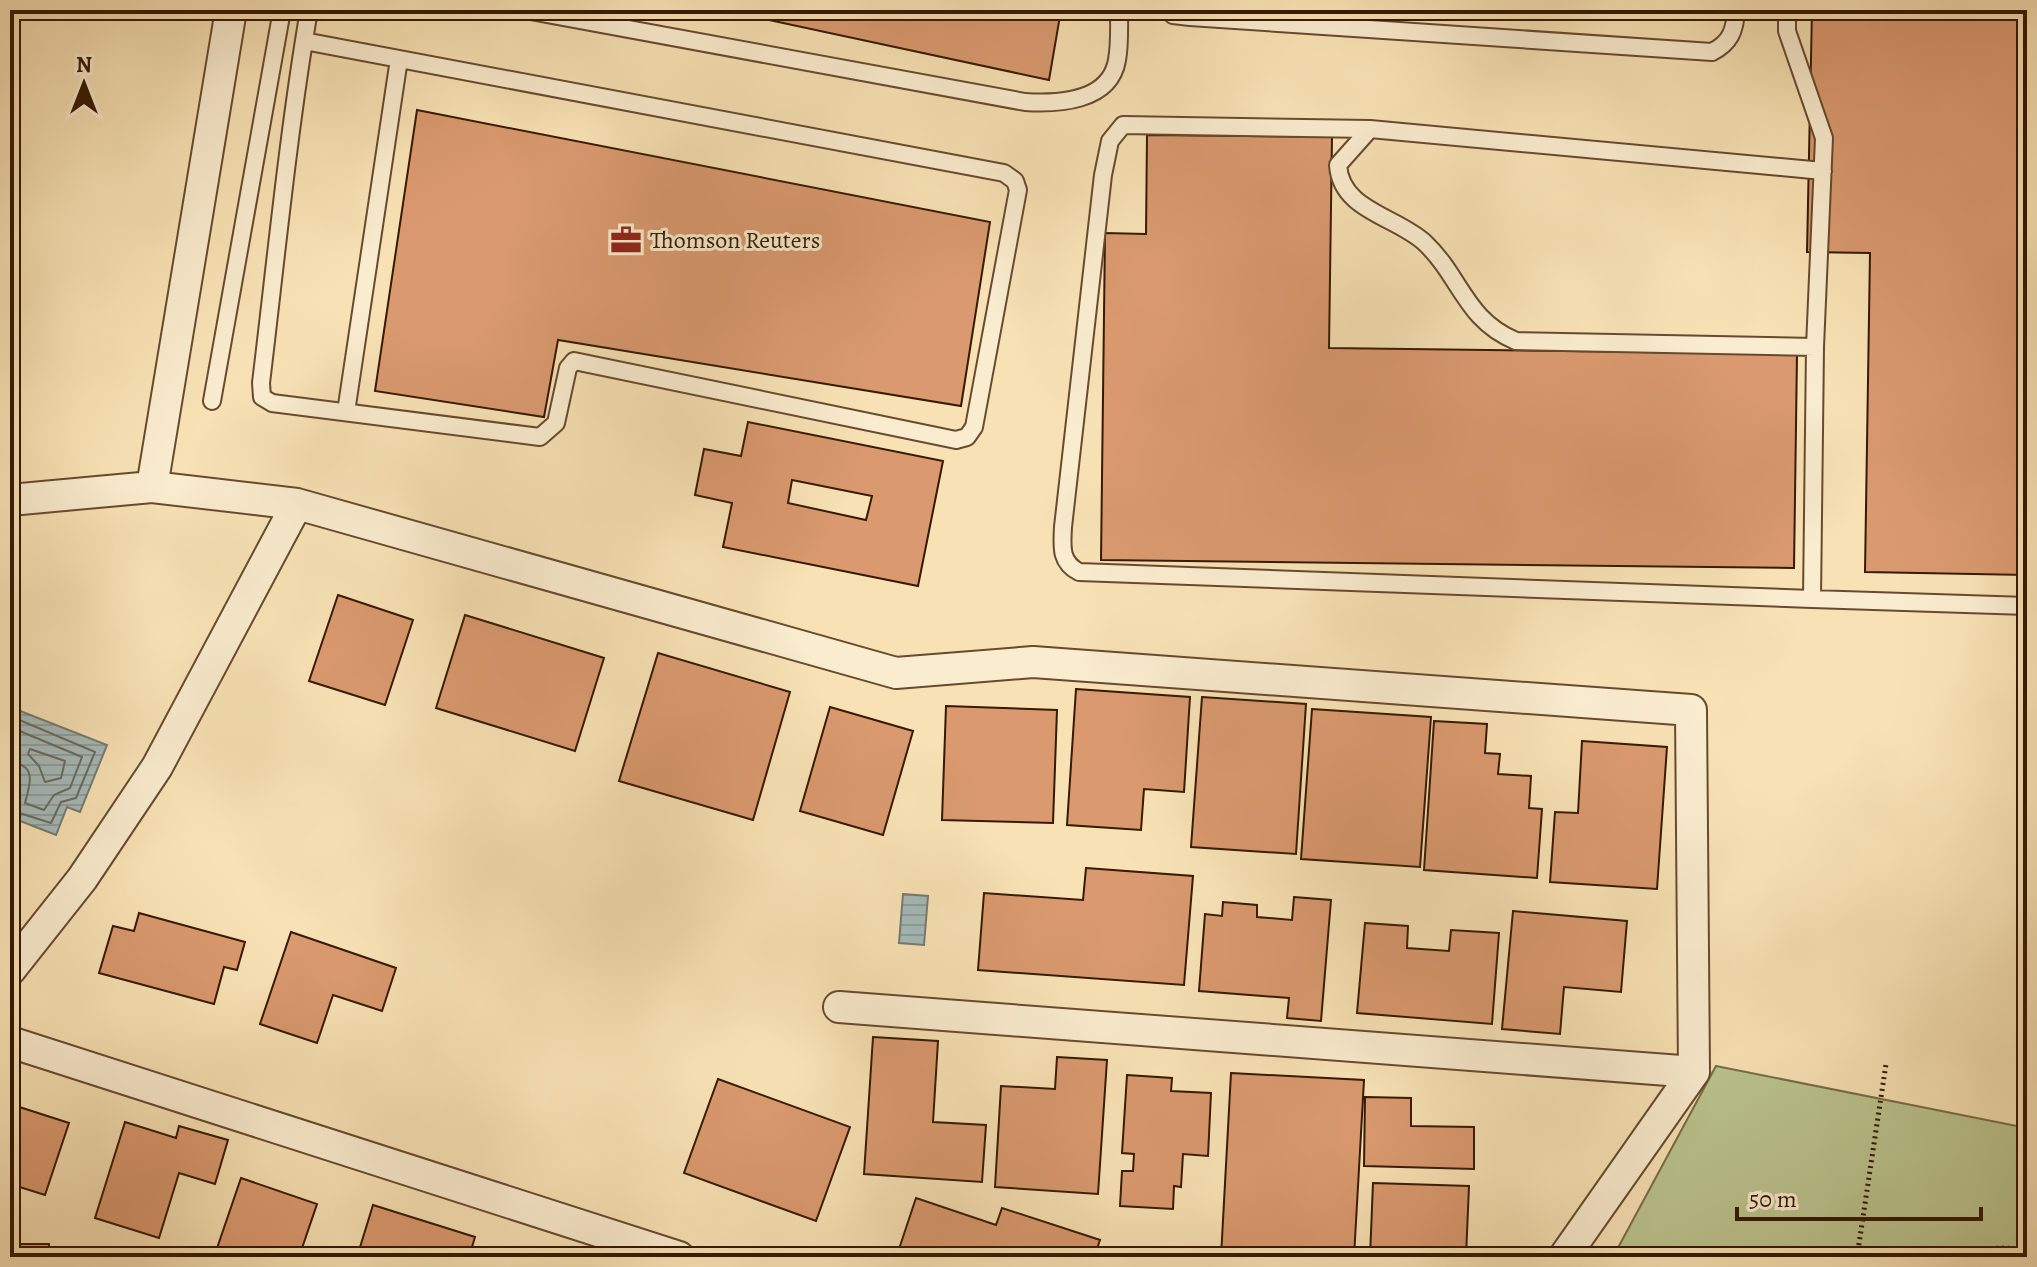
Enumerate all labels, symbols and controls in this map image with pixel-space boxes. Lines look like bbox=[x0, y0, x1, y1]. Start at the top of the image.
north arrow bbox=[44, 44, 124, 124]
text: N bbox=[76, 50, 92, 80]
office icon: Thomson Reuters bbox=[609, 223, 643, 257]
place label: Thomson Reuters bbox=[650, 224, 820, 256]
scale bar bbox=[1737, 1171, 1981, 1221]
text: 50 m bbox=[1749, 1183, 1797, 1215]

